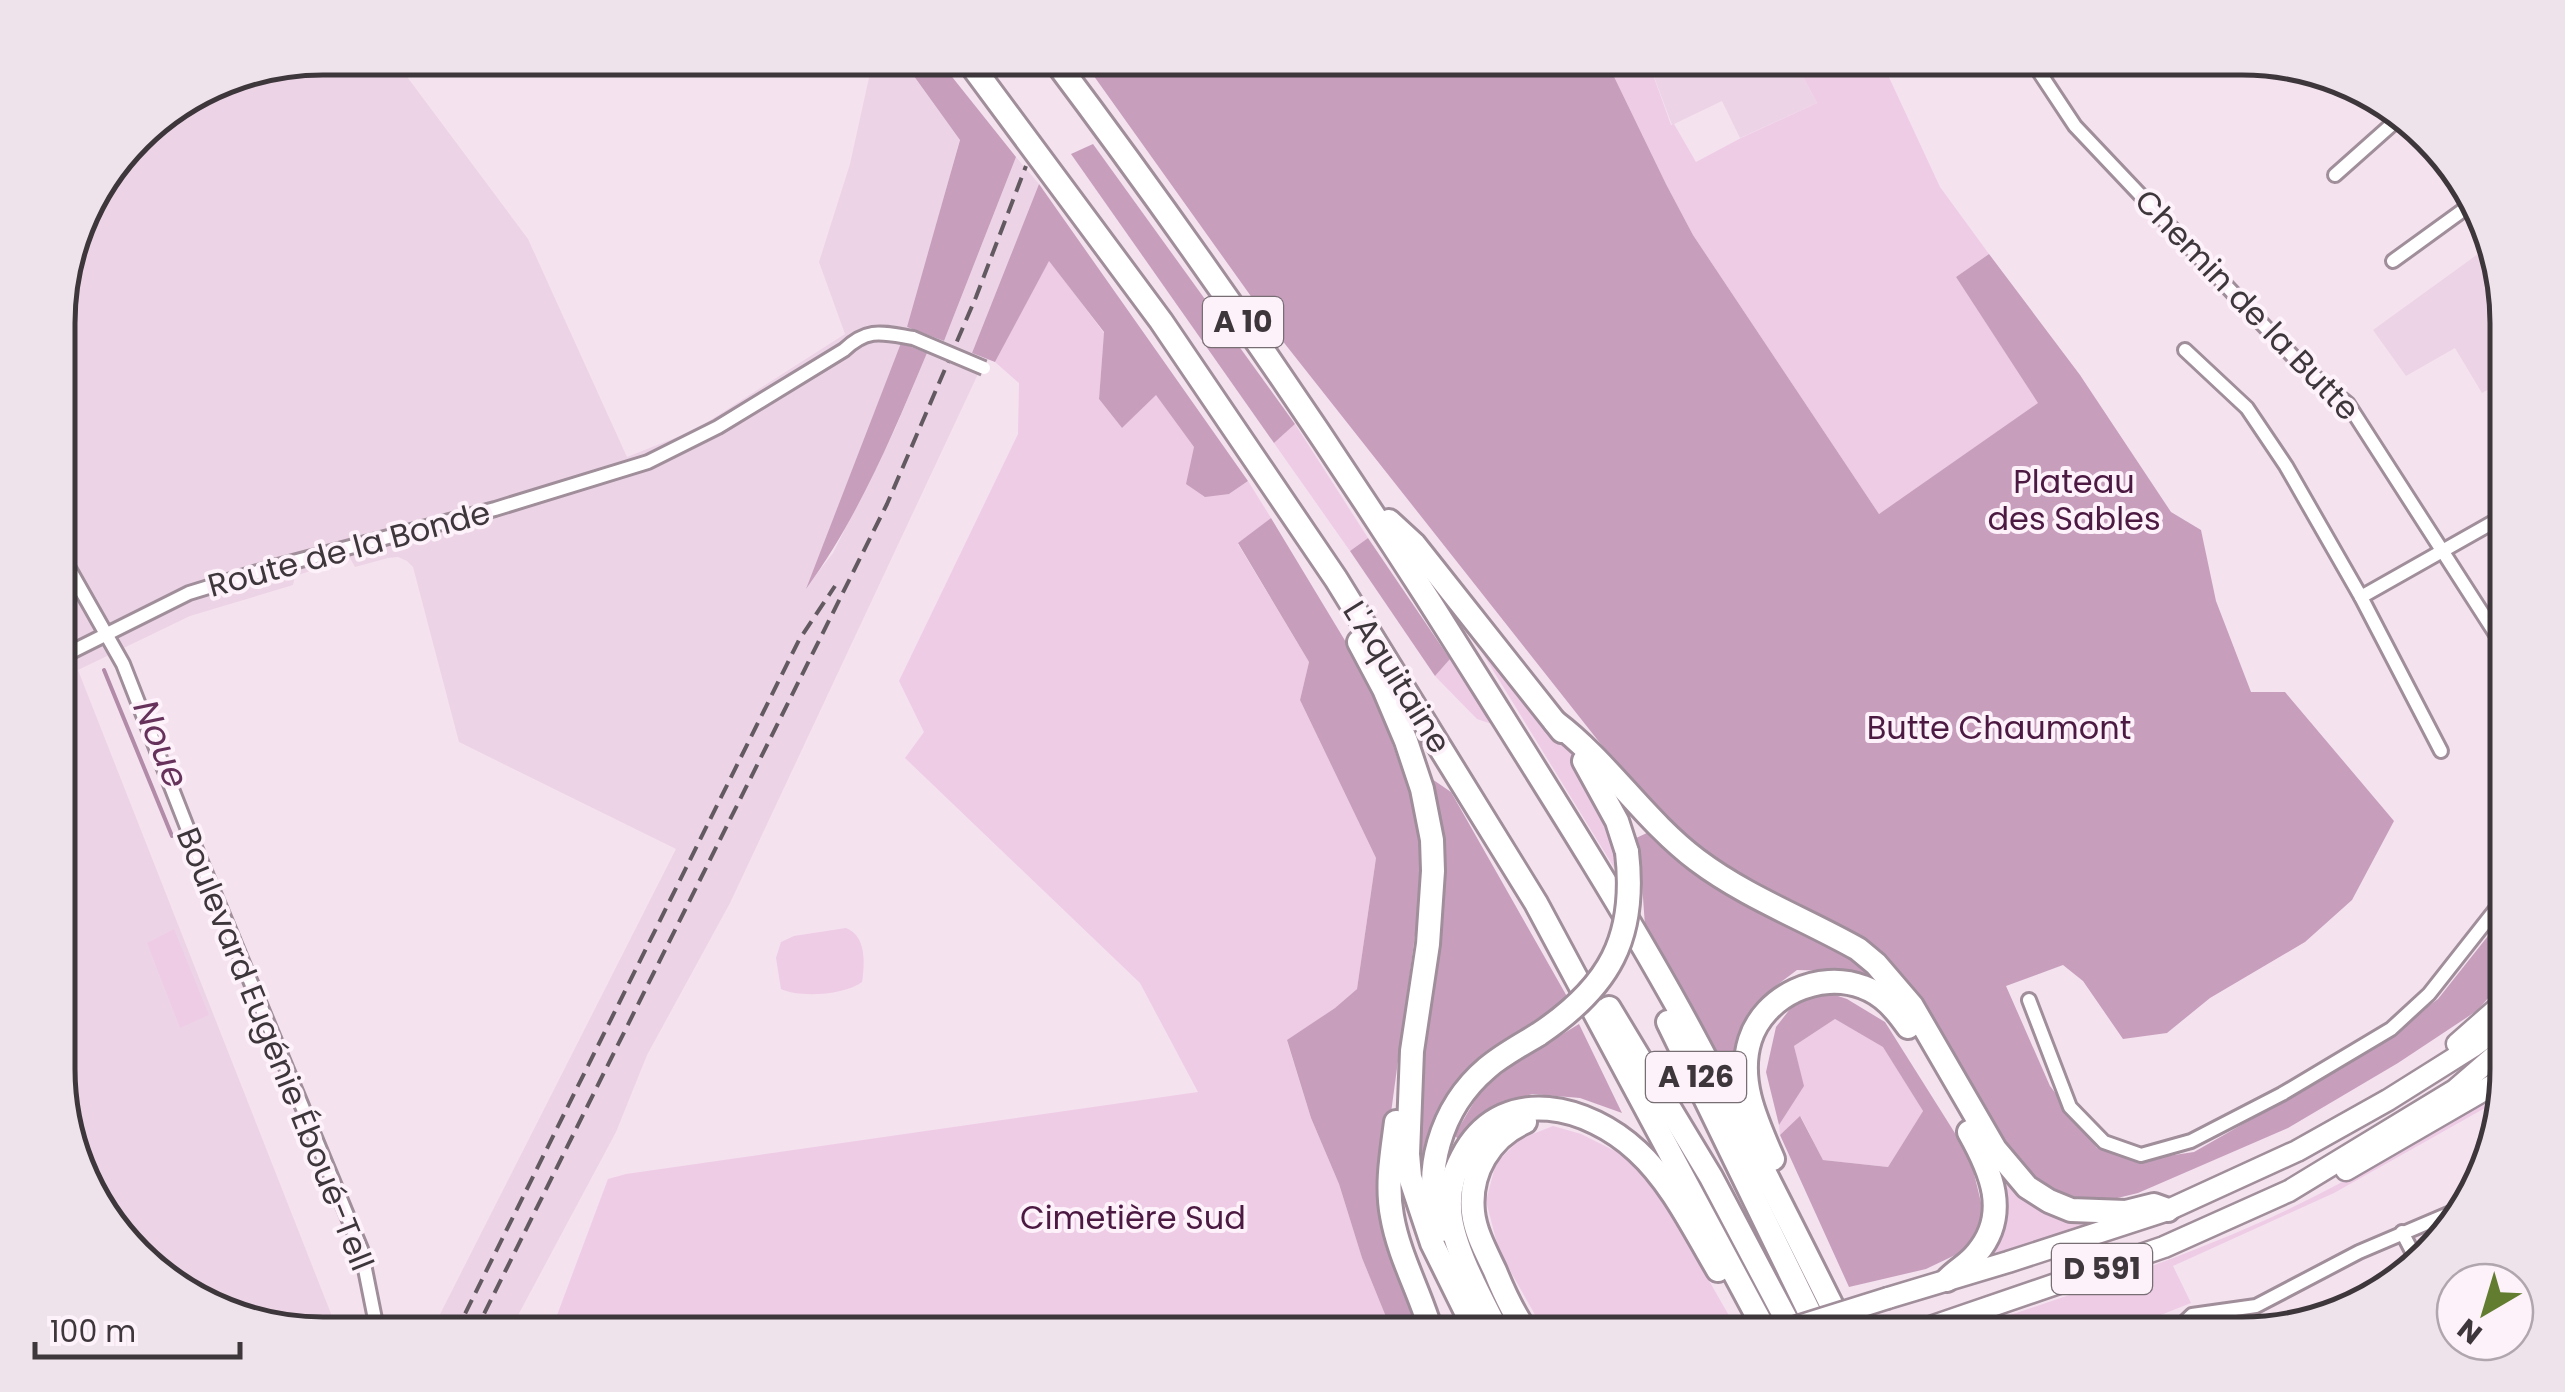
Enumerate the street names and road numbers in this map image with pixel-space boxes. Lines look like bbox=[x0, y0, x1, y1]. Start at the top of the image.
street label: Chemin de la Butte bbox=[2125, 179, 2370, 430]
road number: A 10 bbox=[1203, 297, 1283, 347]
street label: Route de la Bonde bbox=[203, 489, 495, 608]
street label: L'Aquitaine bbox=[1333, 592, 1462, 762]
street label: Boulevard Eugénie Éboué-Tell bbox=[166, 820, 385, 1277]
road number: A 126 bbox=[1646, 1052, 1746, 1102]
road number: D 591 bbox=[2052, 1244, 2152, 1294]

